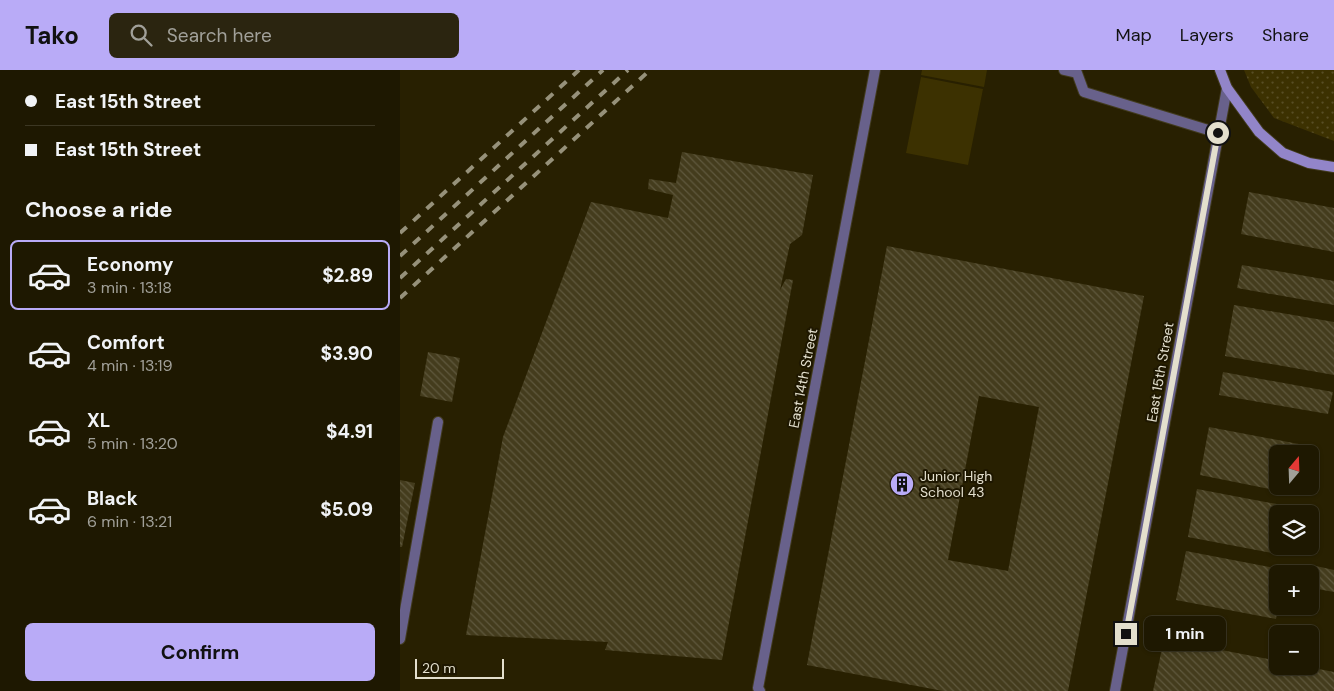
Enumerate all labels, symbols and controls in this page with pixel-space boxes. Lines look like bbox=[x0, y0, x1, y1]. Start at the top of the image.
search box bbox=[109, 13, 459, 58]
text: Tako bbox=[25, 20, 79, 51]
icon: search bbox=[127, 21, 155, 49]
text: Search here bbox=[167, 23, 272, 48]
text: Map bbox=[1116, 23, 1152, 47]
text: Layers bbox=[1180, 23, 1234, 47]
text: Share bbox=[1262, 23, 1309, 47]
text: East 15th Street bbox=[55, 89, 201, 114]
route start bbox=[1207, 122, 1229, 144]
text: East 15th Street bbox=[55, 137, 201, 162]
text: Choose a ride bbox=[25, 195, 173, 224]
text: Economy bbox=[87, 252, 174, 277]
icon: car bbox=[27, 253, 72, 298]
text: $2.89 bbox=[322, 263, 373, 288]
text: 3 min · 13:18 bbox=[87, 277, 172, 298]
street label: East 15th Street bbox=[1142, 321, 1178, 423]
street label: East 14th Street bbox=[785, 327, 821, 429]
text: Comfort bbox=[87, 330, 165, 355]
icon: car bbox=[27, 331, 72, 376]
text: $3.90 bbox=[320, 341, 373, 366]
text: 4 min · 13:19 bbox=[87, 355, 173, 376]
text: XL bbox=[87, 408, 110, 433]
icon: car bbox=[27, 409, 72, 454]
text: $4.91 bbox=[326, 419, 373, 444]
text: 5 min · 13:20 bbox=[87, 433, 178, 454]
north arrow bbox=[1269, 445, 1319, 495]
map controls bbox=[1269, 445, 1319, 675]
place label: Junior High School 43 bbox=[920, 467, 992, 501]
building icon: Junior High School 43 bbox=[889, 471, 915, 497]
text: Black bbox=[87, 486, 138, 511]
icon: car bbox=[27, 487, 72, 532]
text: $5.09 bbox=[320, 497, 373, 522]
button: layers bbox=[1269, 505, 1319, 555]
text: 6 min · 13:21 bbox=[87, 511, 172, 532]
button: + bbox=[1269, 565, 1319, 615]
callout: 1 min bbox=[1144, 616, 1226, 652]
button: Confirm bbox=[25, 623, 375, 681]
route end bbox=[1115, 623, 1137, 645]
text: 1 min bbox=[1166, 623, 1204, 644]
button: − bbox=[1269, 625, 1319, 675]
scale bar bbox=[415, 656, 504, 679]
text: 20 m bbox=[422, 659, 456, 677]

